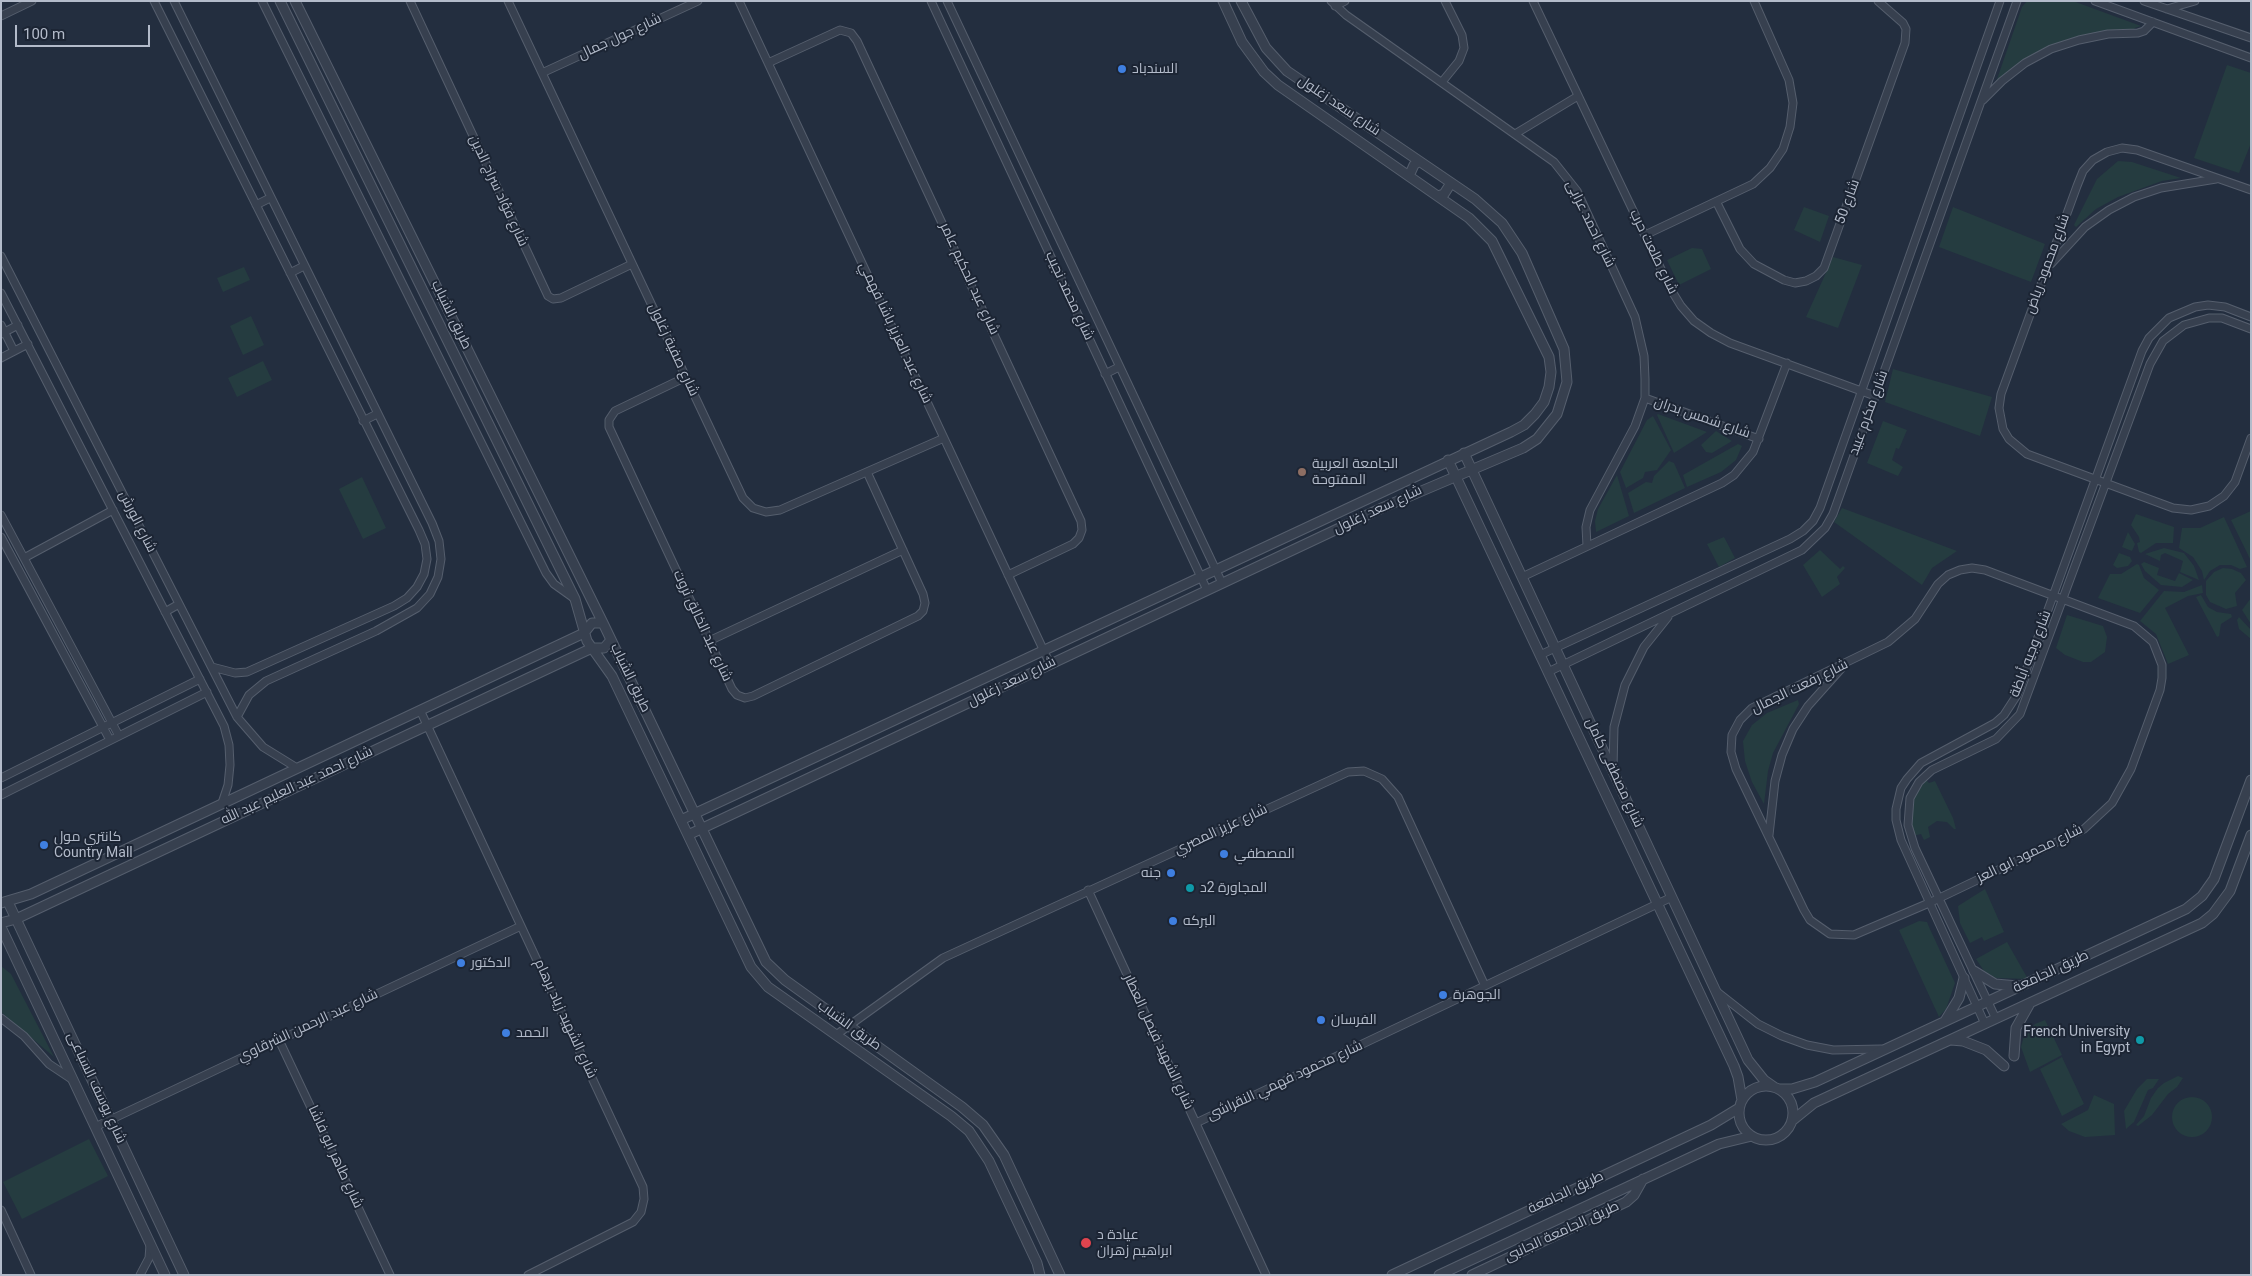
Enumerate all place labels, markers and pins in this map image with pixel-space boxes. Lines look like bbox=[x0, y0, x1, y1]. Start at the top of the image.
place label: السندباد bbox=[1132, 61, 1178, 77]
marker: السندباد bbox=[1116, 63, 1128, 75]
place label: الجامعة العربية المفتوحة bbox=[1312, 456, 1398, 488]
marker: الجامعة العربية المفتوحة bbox=[1296, 466, 1308, 478]
place label: كانتري مول Country Mall bbox=[54, 829, 133, 862]
marker: كانتري مول Country Mall bbox=[38, 839, 50, 851]
place label: المصطفي bbox=[1234, 846, 1295, 862]
marker: المصطفي bbox=[1218, 848, 1230, 860]
place label: جنه bbox=[1141, 865, 1161, 881]
marker: جنه bbox=[1165, 867, 1177, 879]
place label: المجاورة 2د bbox=[1200, 880, 1267, 896]
marker: المجاورة 2د bbox=[1184, 882, 1196, 894]
place label: البركه bbox=[1183, 913, 1216, 929]
marker: البركه bbox=[1167, 915, 1179, 927]
place label: الدكتور bbox=[471, 955, 511, 971]
marker: الدكتور bbox=[455, 957, 467, 969]
place label: الجوهرة bbox=[1453, 987, 1501, 1003]
marker: الجوهرة bbox=[1437, 989, 1449, 1001]
place label: الفرسان bbox=[1331, 1012, 1377, 1028]
marker: الفرسان bbox=[1315, 1014, 1327, 1026]
place label: French University in Egypt bbox=[2023, 1024, 2130, 1056]
place label: الحمد bbox=[516, 1025, 549, 1041]
marker: الحمد bbox=[500, 1027, 512, 1039]
marker: French University in Egypt bbox=[2134, 1034, 2146, 1046]
place label: عيادة د ابراهيم زهران bbox=[1097, 1227, 1173, 1260]
marker: عيادة د ابراهيم زهران bbox=[1079, 1236, 1093, 1250]

